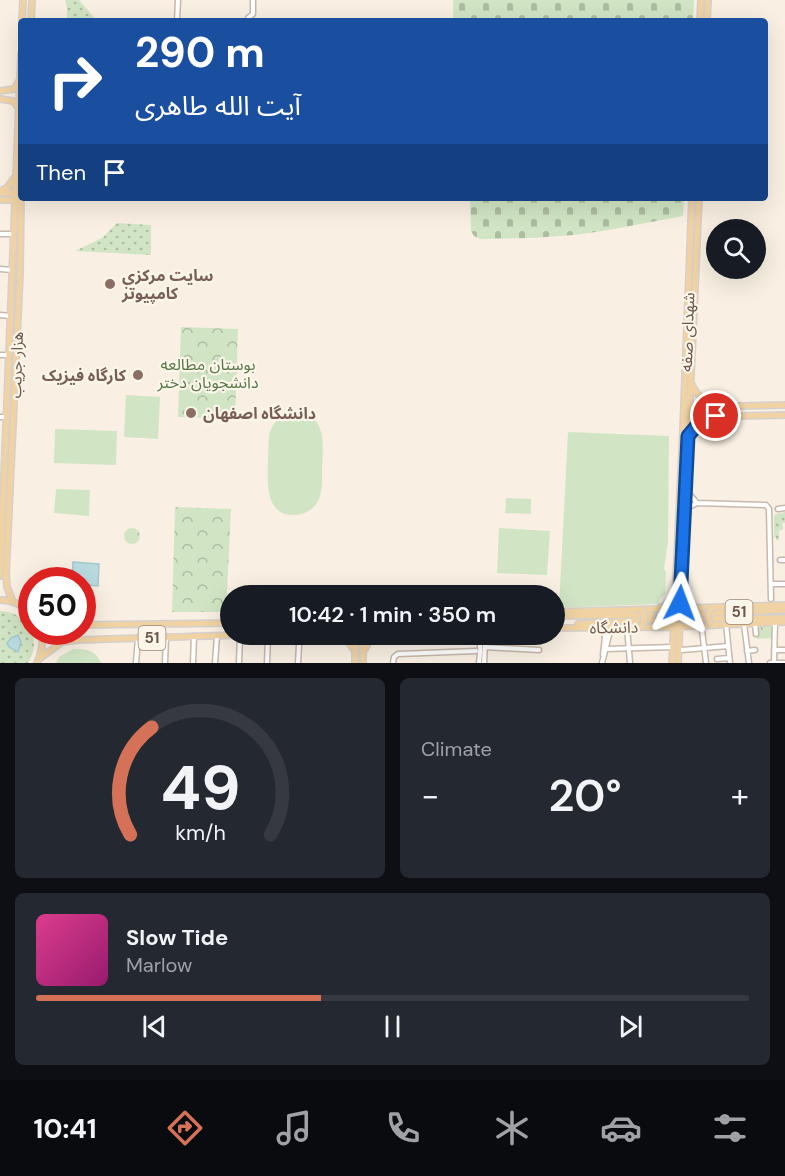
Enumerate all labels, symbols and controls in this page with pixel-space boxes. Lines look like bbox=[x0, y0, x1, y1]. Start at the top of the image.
text: 290 m bbox=[135, 25, 265, 80]
icon: right bbox=[36, 42, 114, 120]
text: آیت الله طاهری bbox=[135, 88, 301, 123]
icon: arrive bbox=[98, 156, 131, 189]
text: Then bbox=[36, 158, 86, 187]
map controls bbox=[706, 219, 766, 279]
button: search bbox=[706, 219, 766, 279]
place label: سايت مرکزي کامپيوتر bbox=[121, 265, 214, 304]
marker: سايت مرکزي کامپيوتر bbox=[103, 277, 117, 291]
street label: شهدای صفه bbox=[676, 292, 699, 372]
street label: هزار جریب bbox=[5, 331, 28, 399]
park label: بوستان مطالعه دانشجویان دختر bbox=[156, 354, 259, 393]
place label: کارگاه فیزیک bbox=[42, 365, 127, 386]
marker: کارگاه فیزیک bbox=[131, 368, 145, 382]
pin bbox=[690, 390, 741, 441]
icon: arrive bbox=[699, 399, 732, 432]
place label: دانشگاه اصفهان bbox=[203, 403, 316, 424]
marker: دانشگاه اصفهان bbox=[184, 406, 198, 420]
speed limit sign: 50 bbox=[18, 567, 96, 645]
position arrow bbox=[648, 571, 712, 635]
text: 10:42 · 1 min · 350 m bbox=[289, 600, 496, 629]
road number: 51 bbox=[726, 600, 752, 624]
street label: دانشگاه bbox=[590, 617, 638, 638]
road number: 51 bbox=[138, 626, 166, 650]
text: Climate bbox=[421, 736, 492, 762]
text: 49 bbox=[160, 747, 240, 828]
text: 20° bbox=[548, 766, 622, 825]
text: − bbox=[421, 774, 439, 817]
text: + bbox=[731, 774, 749, 817]
text: km/h bbox=[175, 819, 225, 847]
text: Slow Tide bbox=[126, 923, 228, 952]
text: Marlow bbox=[126, 952, 192, 978]
icon: previous bbox=[138, 1010, 171, 1043]
icon: pause bbox=[376, 1010, 409, 1043]
icon: next bbox=[614, 1010, 647, 1043]
icon: directions bbox=[164, 1107, 206, 1149]
icon: music bbox=[273, 1107, 315, 1149]
icon: phone bbox=[382, 1107, 424, 1149]
icon: climate bbox=[491, 1107, 533, 1149]
icon: car bbox=[600, 1107, 642, 1149]
icon: filters bbox=[709, 1107, 751, 1149]
text: 10:41 bbox=[34, 1111, 97, 1146]

